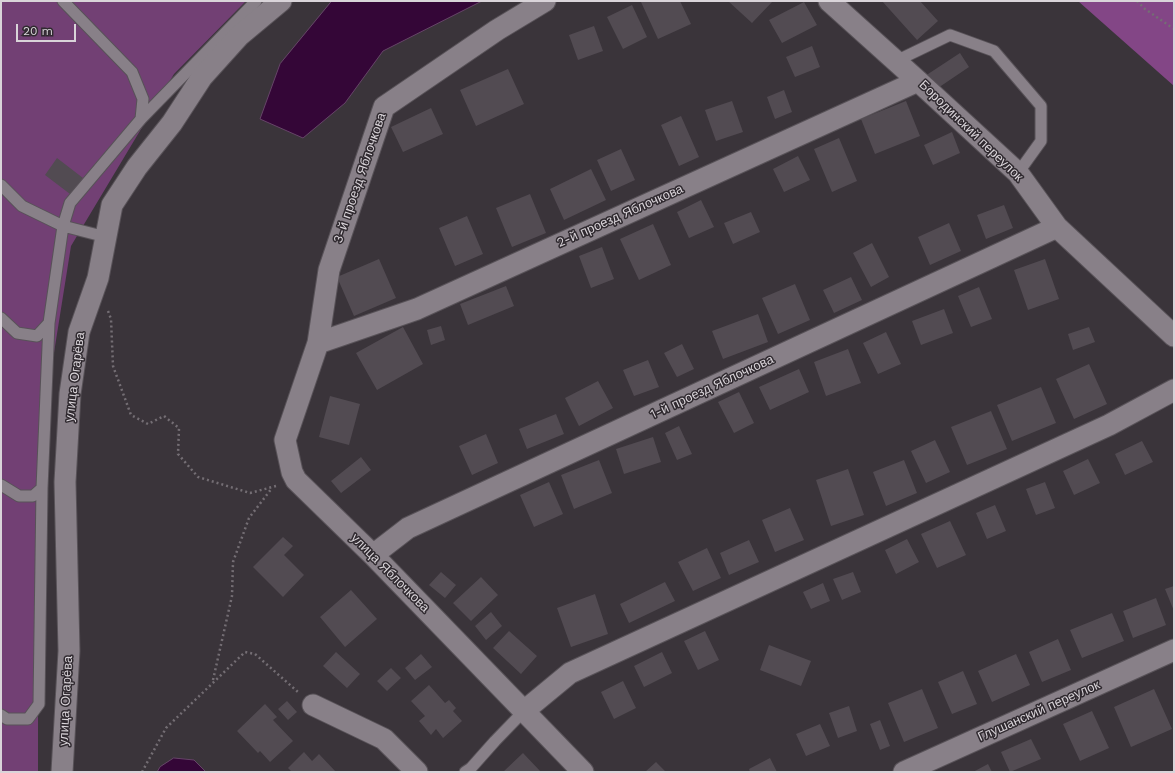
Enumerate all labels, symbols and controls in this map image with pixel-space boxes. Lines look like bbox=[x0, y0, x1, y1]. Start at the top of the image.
scale bar bbox=[18, 16, 78, 42]
text: 20 m bbox=[23, 24, 53, 38]
street label: Бородинский переулок bbox=[916, 77, 1026, 185]
street label: 3-й проезд Яблочкова bbox=[330, 111, 390, 245]
street label: 2-й проезд Яблочкова bbox=[554, 181, 686, 251]
street label: улица Огарёва bbox=[62, 331, 88, 423]
street label: 1-й проезд Яблочкова bbox=[648, 352, 776, 422]
street label: улица Яблочкова bbox=[347, 530, 433, 616]
street label: улица Огарёва bbox=[56, 655, 76, 747]
street label: Глушанский переулок bbox=[976, 677, 1102, 745]

